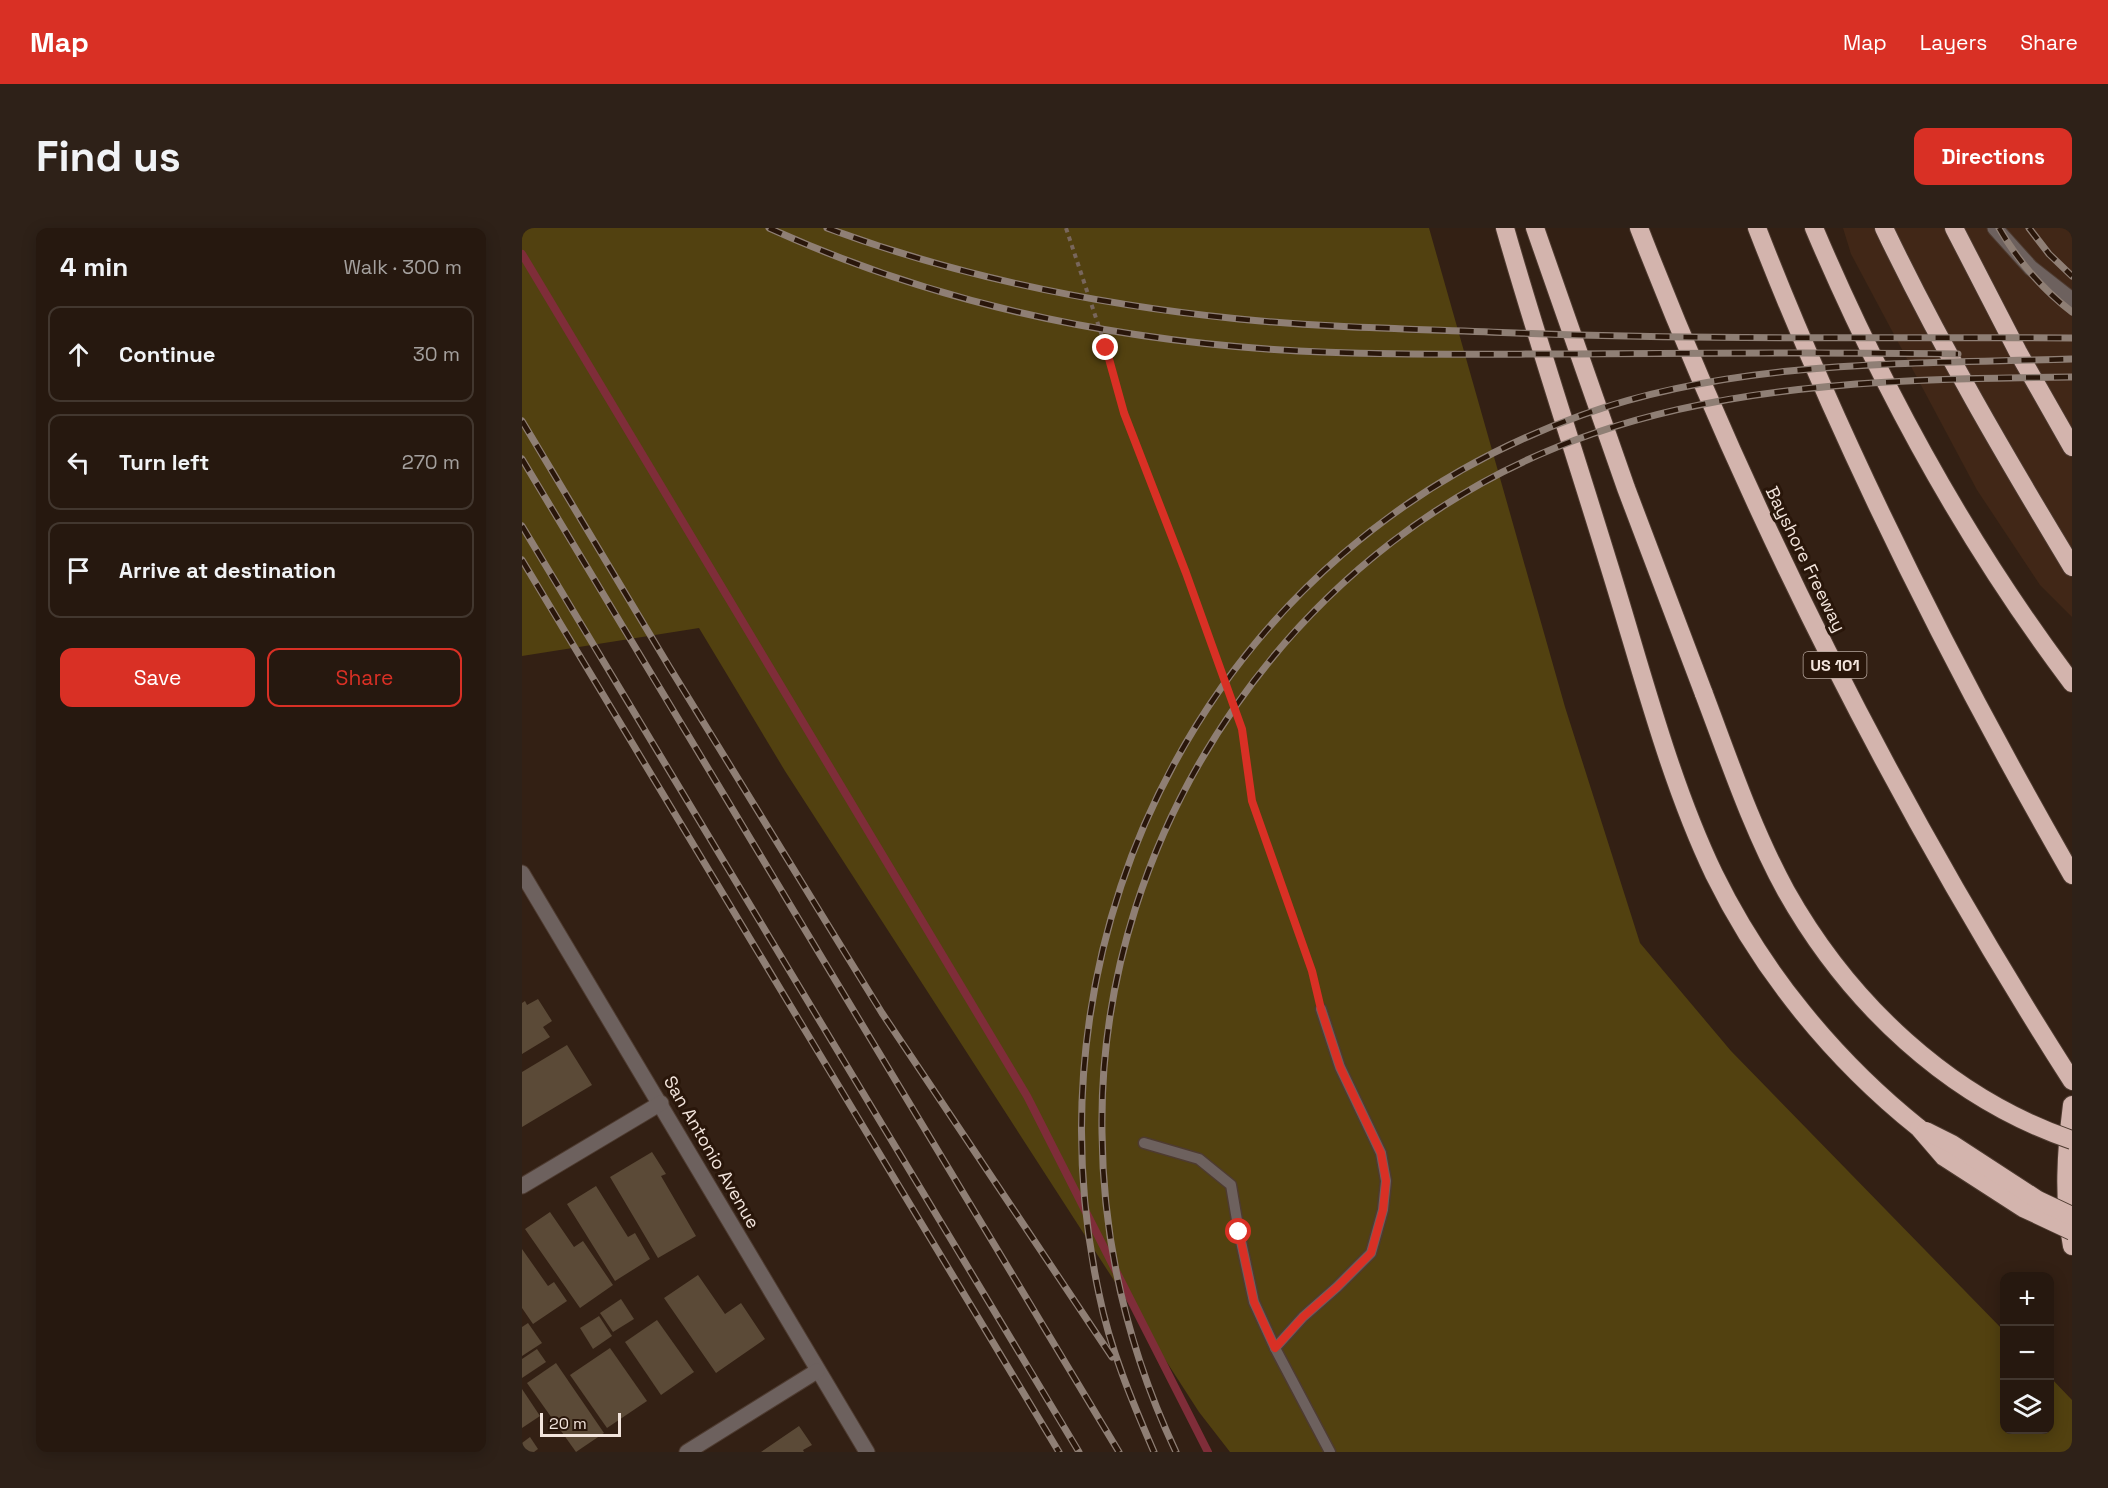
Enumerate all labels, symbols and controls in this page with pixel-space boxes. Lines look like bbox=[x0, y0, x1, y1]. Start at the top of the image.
text: Map bbox=[30, 24, 89, 60]
text: Map bbox=[1843, 29, 1887, 56]
text: Layers bbox=[1920, 29, 1987, 56]
text: Share bbox=[2020, 29, 2078, 56]
button: Directions bbox=[1914, 128, 2072, 185]
text: Find us bbox=[36, 130, 181, 183]
text: 4 min bbox=[60, 250, 128, 284]
text: Walk · 300 m bbox=[343, 254, 462, 280]
route end bbox=[1092, 334, 1118, 360]
icon: ahead bbox=[62, 338, 95, 371]
text: Continue bbox=[119, 340, 215, 368]
text: 30 m bbox=[413, 341, 460, 367]
icon: left bbox=[62, 446, 95, 479]
text: Turn left bbox=[119, 448, 209, 476]
text: 270 m bbox=[402, 449, 460, 475]
street label: Bayshore Freeway bbox=[1761, 482, 1851, 636]
icon: arrive bbox=[62, 554, 95, 587]
text: Arrive at destination bbox=[119, 556, 336, 584]
button: Save bbox=[60, 648, 255, 707]
button: Share bbox=[267, 648, 462, 707]
road number: US 101 bbox=[1804, 652, 1866, 678]
street label: San Antonio Avenue bbox=[659, 1072, 765, 1232]
route start bbox=[1225, 1218, 1251, 1244]
map controls bbox=[2000, 1272, 2054, 1434]
button: + bbox=[2000, 1272, 2054, 1326]
button: − bbox=[2000, 1326, 2054, 1380]
button: layers bbox=[2000, 1380, 2054, 1434]
scale bar bbox=[540, 1410, 621, 1438]
text: 20 m bbox=[549, 1413, 587, 1434]

